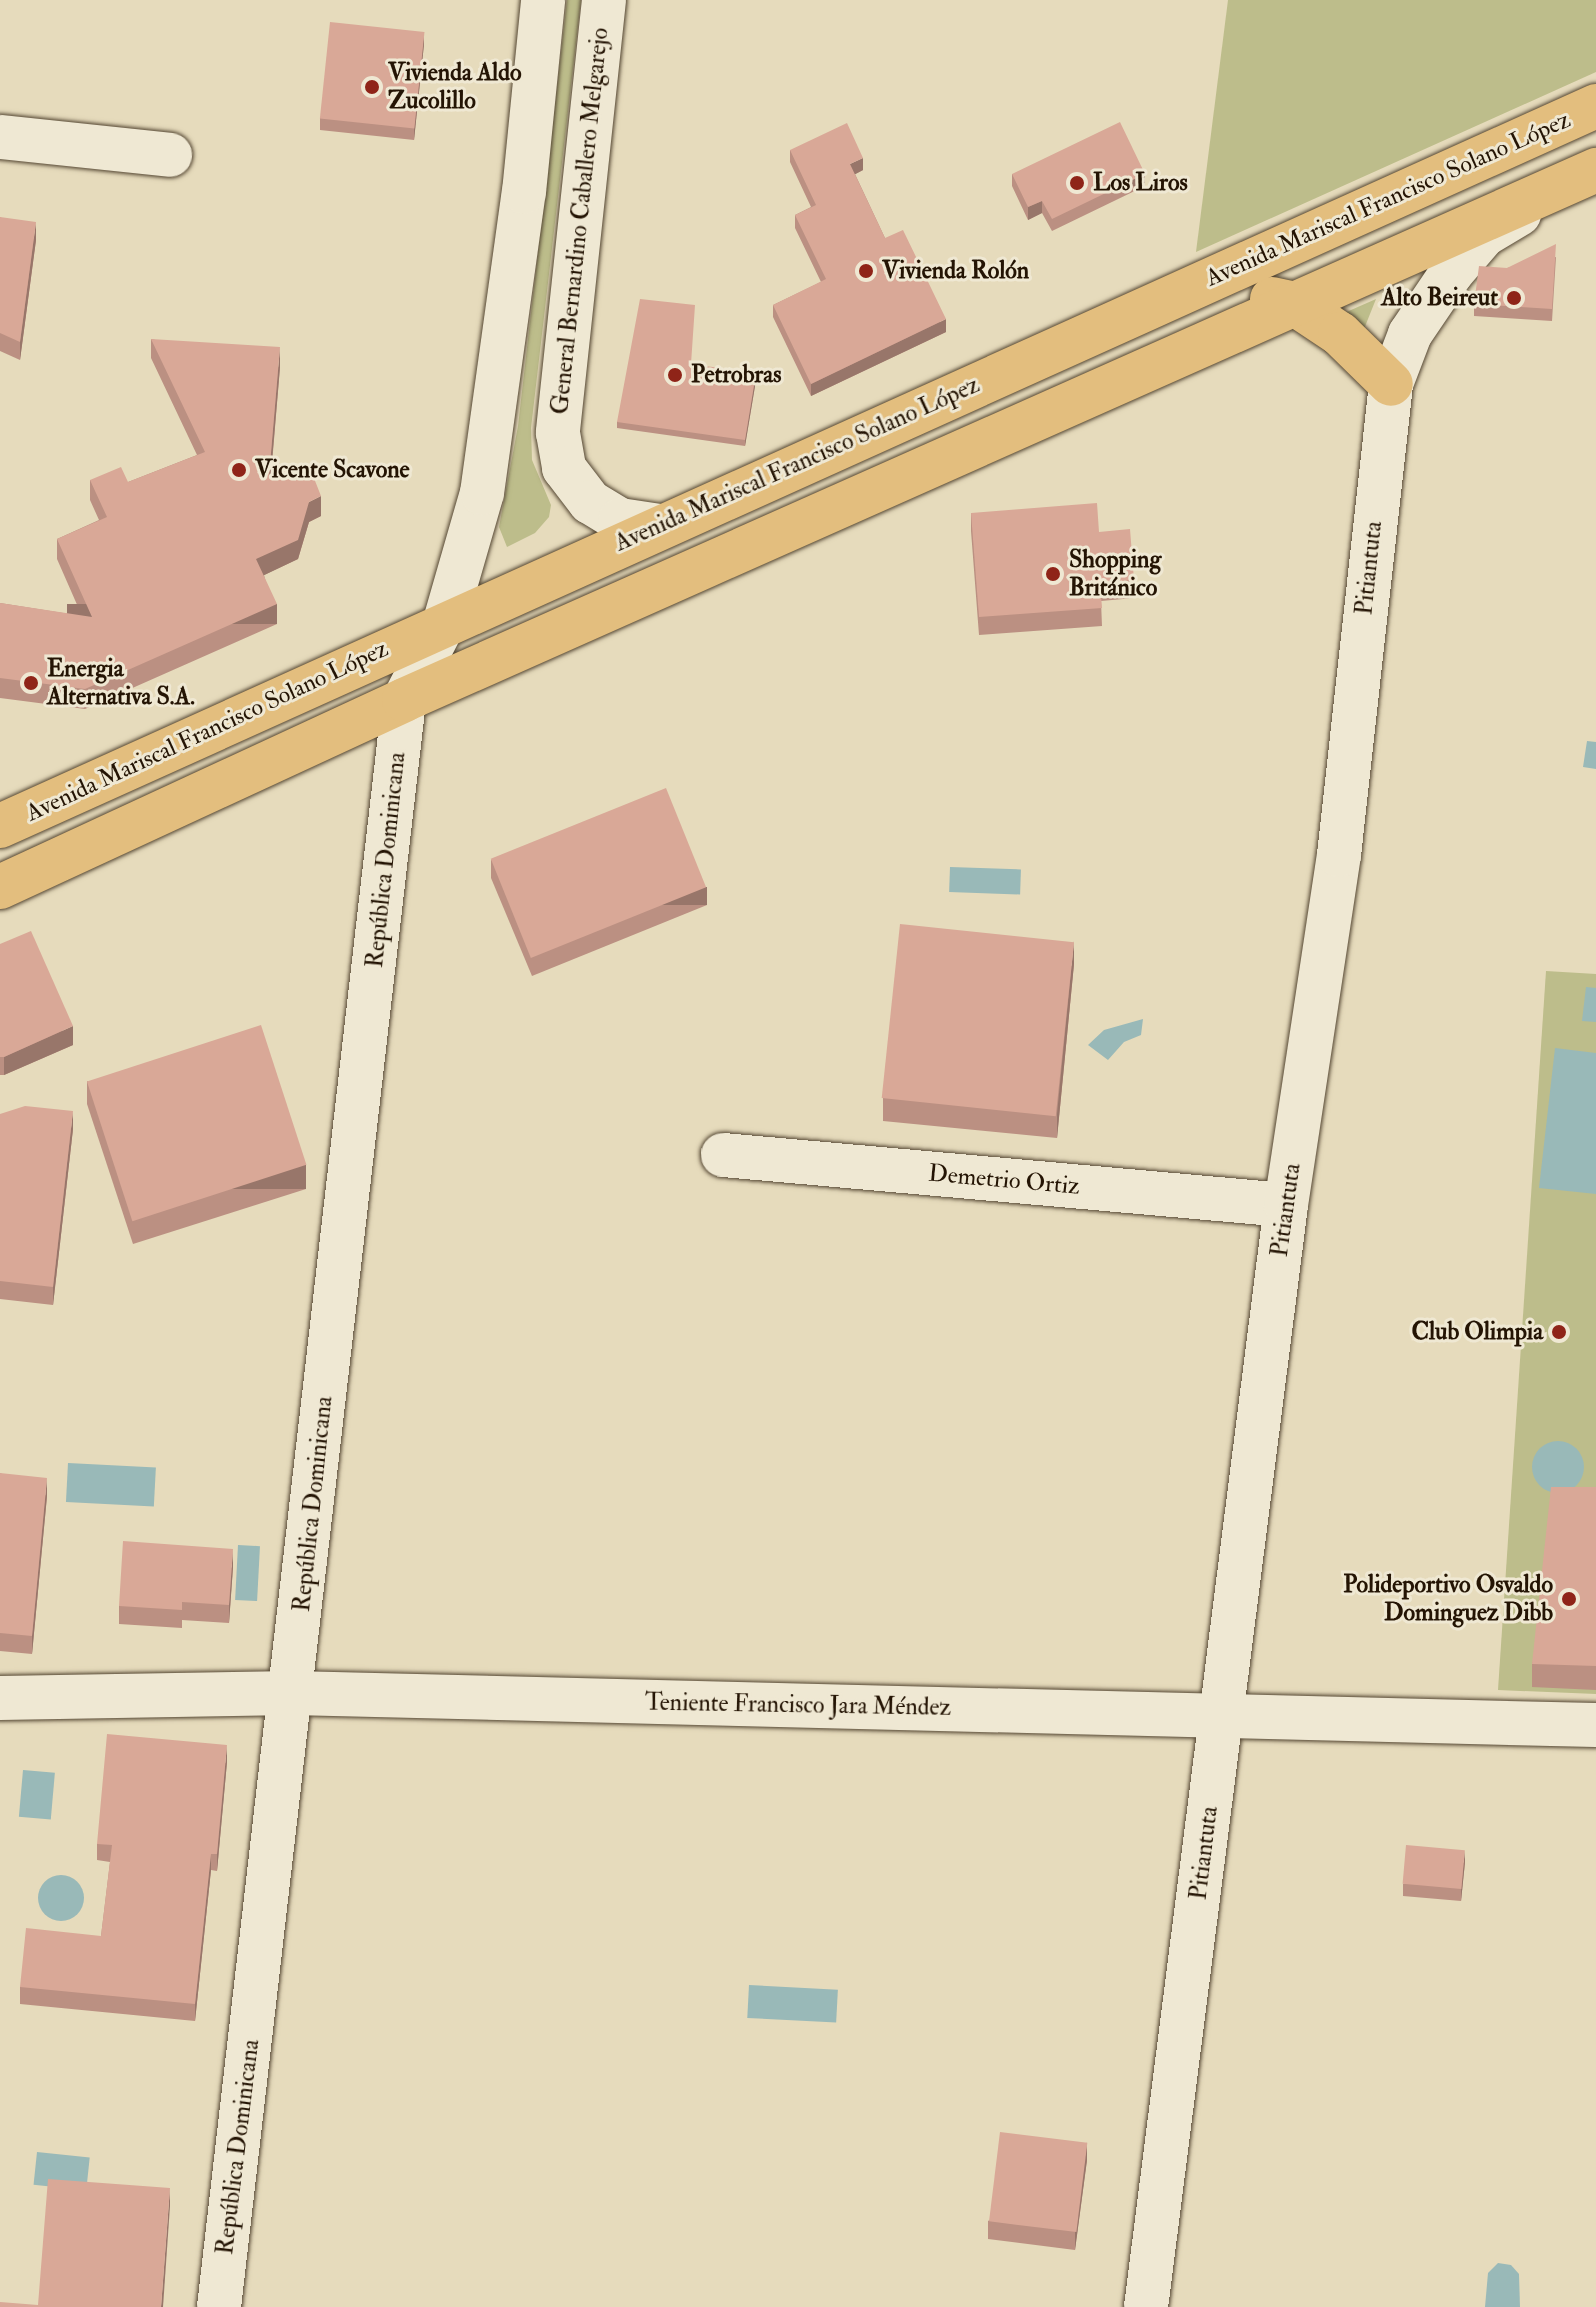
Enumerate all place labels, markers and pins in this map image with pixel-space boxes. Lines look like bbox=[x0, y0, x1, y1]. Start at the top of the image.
place label: Vivienda Aldo Zucolillo bbox=[388, 59, 522, 115]
marker: Vivienda Aldo Zucolillo bbox=[363, 78, 381, 96]
place label: Los Liros bbox=[1093, 169, 1188, 197]
marker: Los Liros bbox=[1068, 174, 1086, 192]
place label: Vivienda Rolón bbox=[882, 257, 1029, 285]
marker: Vivienda Rolón bbox=[857, 262, 875, 280]
place label: Alto Beireut bbox=[1381, 284, 1498, 312]
marker: Alto Beireut bbox=[1505, 289, 1523, 307]
place label: Petrobras bbox=[691, 361, 781, 389]
marker: Petrobras bbox=[666, 366, 684, 384]
place label: Vicente Scavone bbox=[255, 456, 410, 484]
marker: Vicente Scavone bbox=[230, 461, 248, 479]
place label: Shopping Británico bbox=[1069, 546, 1161, 602]
marker: Shopping Británico bbox=[1044, 565, 1062, 583]
place label: Energia Alternativa S.A. bbox=[47, 655, 195, 711]
marker: Energia Alternativa S.A. bbox=[22, 674, 40, 692]
place label: Club Olimpia bbox=[1411, 1318, 1543, 1346]
marker: Club Olimpia bbox=[1550, 1323, 1568, 1341]
place label: Polideportivo Osvaldo Dominguez Dibb bbox=[1343, 1571, 1553, 1627]
marker: Polideportivo Osvaldo Dominguez Dibb bbox=[1560, 1590, 1578, 1608]

